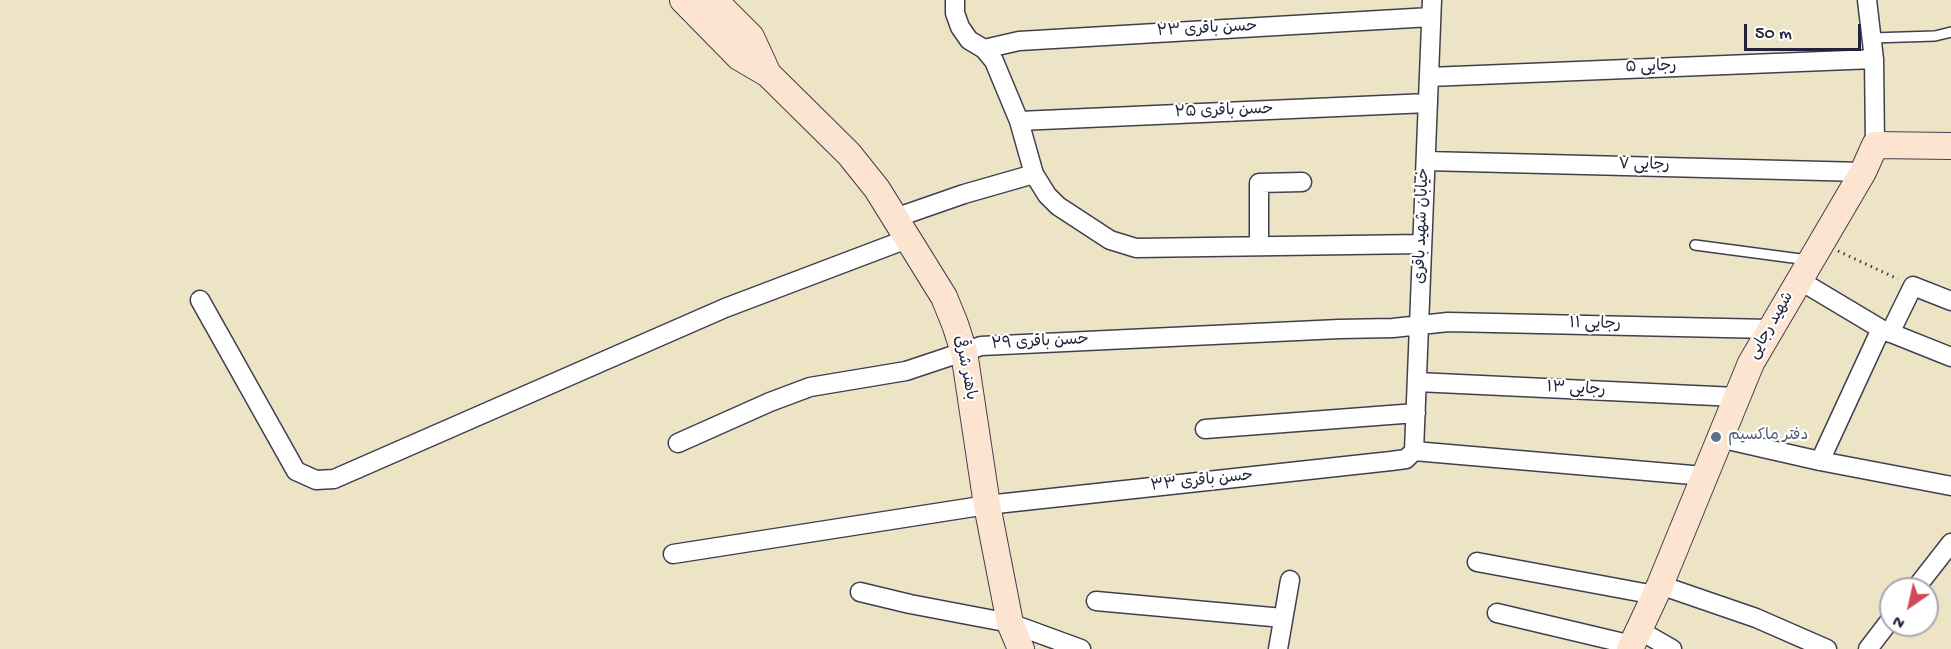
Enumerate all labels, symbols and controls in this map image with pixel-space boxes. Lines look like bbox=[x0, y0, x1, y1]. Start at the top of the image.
scale bar bbox=[1747, 12, 1864, 50]
street label: حسن باقری ۲۳ bbox=[1156, 18, 1258, 42]
text: 50 m bbox=[1755, 24, 1792, 45]
street label: رجایی ۵ bbox=[1625, 58, 1677, 78]
street label: حسن باقری ۲۵ bbox=[1174, 101, 1274, 123]
street label: رجایی ۷ bbox=[1618, 156, 1670, 176]
street label: خیابان شهید باقری bbox=[1411, 168, 1435, 284]
street label: شهید رجایی bbox=[1745, 289, 1799, 363]
street label: رجایی ۱۱ bbox=[1569, 315, 1621, 335]
street label: حسن باقری ۲۹ bbox=[991, 331, 1089, 355]
street label: باهنر شرقی bbox=[948, 334, 980, 402]
street label: رجایی ۱۳ bbox=[1546, 379, 1606, 401]
place label: دفتر ماکسیم bbox=[1728, 427, 1808, 447]
marker: دفتر ماکسیم bbox=[1709, 430, 1723, 444]
street label: حسن باقری ۳۳ bbox=[1150, 467, 1254, 497]
north arrow bbox=[1879, 577, 1939, 637]
text: N bbox=[1890, 610, 1909, 631]

